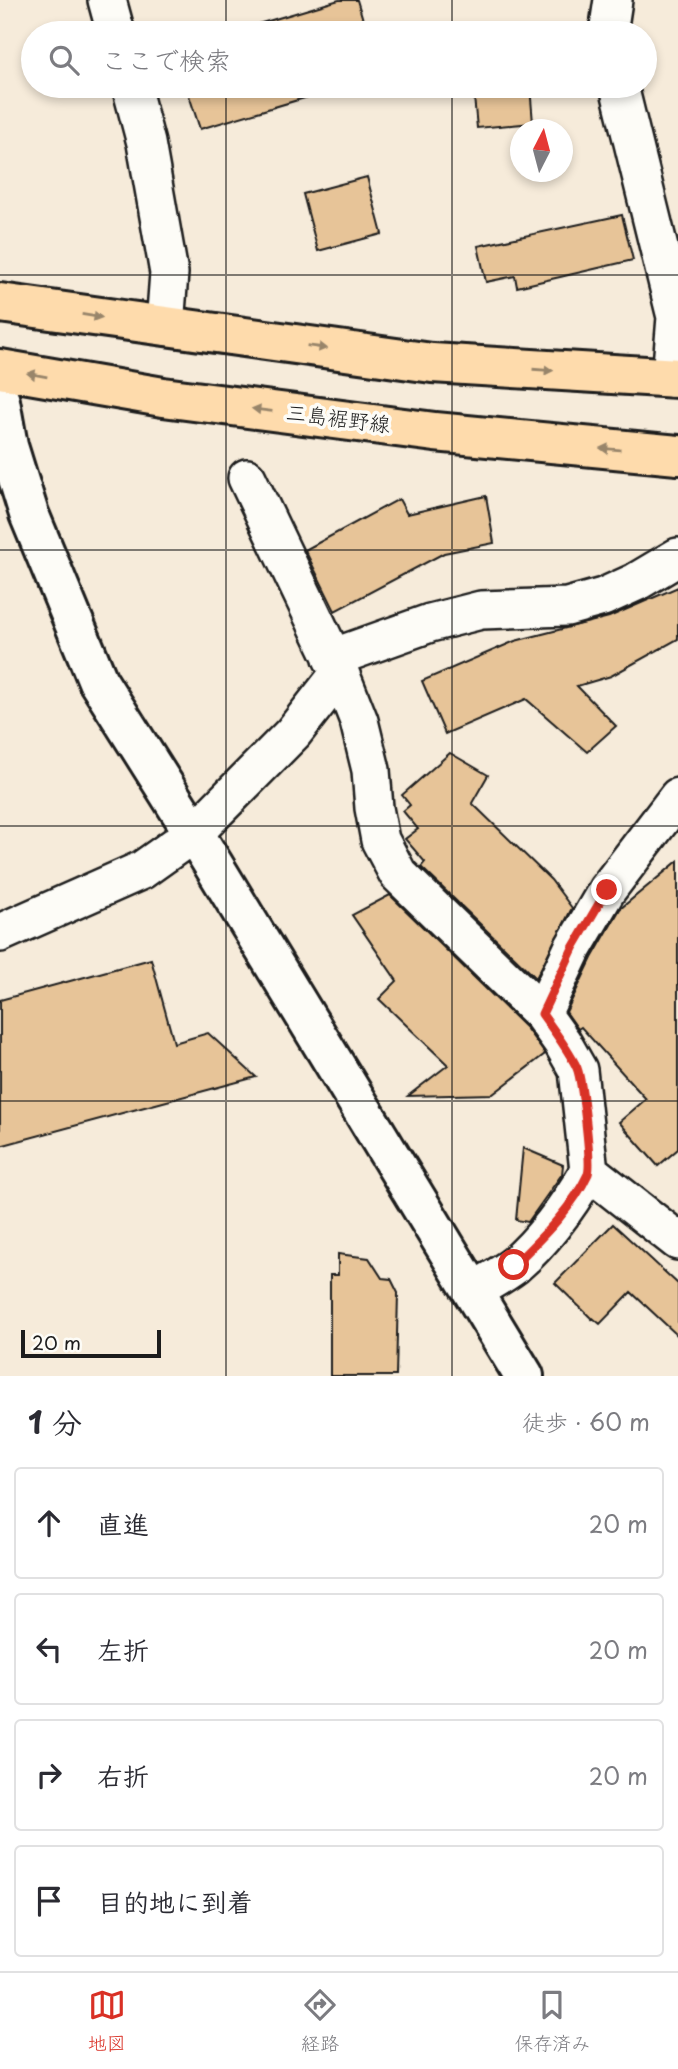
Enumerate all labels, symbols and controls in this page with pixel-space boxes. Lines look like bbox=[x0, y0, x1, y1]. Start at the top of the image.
search box bbox=[21, 21, 657, 98]
text: ここで検索 bbox=[101, 40, 231, 79]
icon: search bbox=[45, 41, 83, 79]
north arrow bbox=[510, 119, 573, 182]
one-way arrow bbox=[81, 311, 103, 322]
one-way arrow bbox=[306, 342, 328, 353]
one-way arrow bbox=[532, 365, 554, 376]
one-way arrow bbox=[26, 369, 48, 380]
street label: 三島裾野線 bbox=[284, 395, 392, 439]
one-way arrow bbox=[251, 404, 273, 415]
one-way arrow bbox=[599, 443, 621, 454]
route end bbox=[591, 874, 622, 905]
route start bbox=[498, 1249, 529, 1280]
scale bar bbox=[21, 1327, 161, 1359]
text: 20 m bbox=[32, 1328, 81, 1356]
text: 1 分 bbox=[28, 1399, 82, 1444]
text: 徒歩 · 60 m bbox=[522, 1404, 650, 1439]
icon: ahead bbox=[30, 1504, 68, 1542]
text: 直進 bbox=[97, 1504, 149, 1543]
text: 20 m bbox=[589, 1506, 648, 1541]
icon: left bbox=[30, 1630, 68, 1668]
text: 左折 bbox=[97, 1630, 149, 1669]
text: 20 m bbox=[589, 1632, 648, 1667]
icon: right bbox=[30, 1756, 68, 1794]
text: 右折 bbox=[97, 1756, 149, 1795]
text: 20 m bbox=[589, 1758, 648, 1793]
icon: arrive bbox=[30, 1882, 68, 1920]
text: 目的地に到着 bbox=[97, 1882, 253, 1921]
tab: 地図 bbox=[88, 1986, 126, 2056]
tab: 経路 bbox=[301, 1986, 339, 2056]
tab: 保存済み bbox=[514, 1986, 590, 2056]

